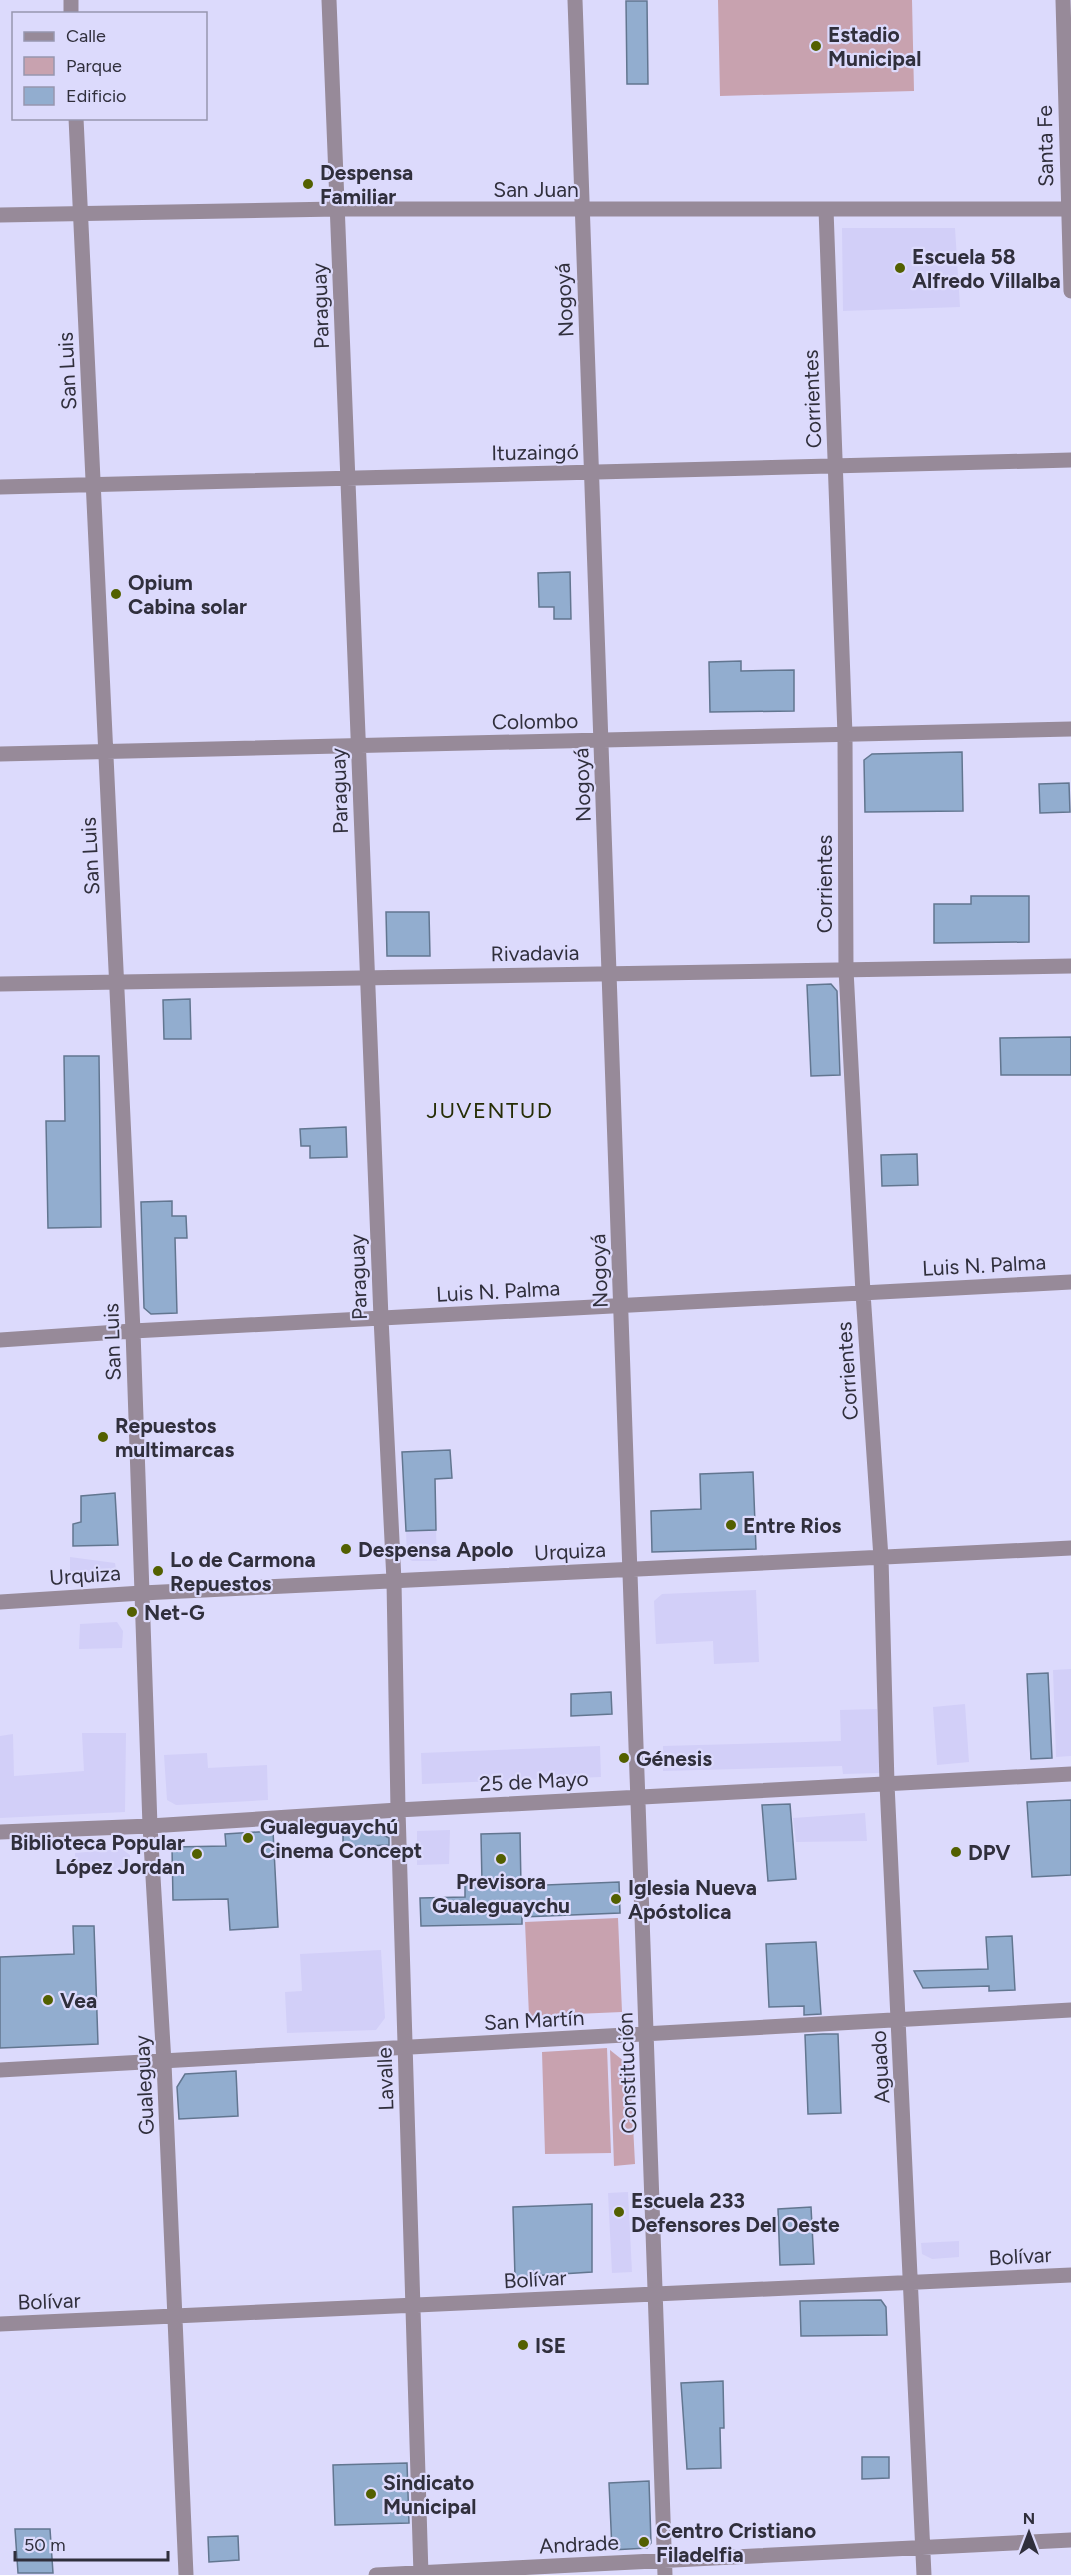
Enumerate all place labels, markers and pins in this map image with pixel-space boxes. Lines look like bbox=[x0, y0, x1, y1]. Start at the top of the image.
place label: Estadio Municipal bbox=[828, 22, 921, 71]
marker: Estadio Municipal bbox=[809, 39, 823, 53]
place label: Despensa Familiar bbox=[320, 160, 413, 209]
marker: Despensa Familiar bbox=[301, 177, 315, 191]
place label: Escuela 58 Alfredo Villalba bbox=[912, 244, 1061, 293]
marker: Escuela 58 Alfredo Villalba bbox=[893, 261, 907, 275]
place label: Opium Cabina solar bbox=[128, 570, 247, 619]
marker: Opium Cabina solar bbox=[109, 587, 123, 601]
place label: Repuestos multimarcas bbox=[115, 1413, 234, 1462]
marker: Repuestos multimarcas bbox=[96, 1430, 110, 1444]
place label: Entre Rios bbox=[743, 1513, 842, 1538]
marker: Entre Rios bbox=[724, 1518, 738, 1532]
place label: Despensa Apolo bbox=[358, 1537, 513, 1562]
marker: Despensa Apolo bbox=[339, 1542, 353, 1556]
place label: Lo de Carmona Repuestos bbox=[170, 1547, 316, 1596]
marker: Lo de Carmona Repuestos bbox=[151, 1564, 165, 1578]
place label: Net-G bbox=[144, 1600, 205, 1625]
marker: Net-G bbox=[125, 1605, 139, 1619]
place label: Génesis bbox=[636, 1746, 712, 1771]
marker: Génesis bbox=[617, 1751, 631, 1765]
place label: Gualeguaychú Cinema Concept bbox=[260, 1814, 422, 1863]
place label: Biblioteca Popular López Jordan bbox=[10, 1830, 185, 1879]
marker: Gualeguaychú Cinema Concept bbox=[241, 1831, 255, 1845]
place label: DPV bbox=[968, 1840, 1011, 1865]
marker: DPV bbox=[949, 1845, 963, 1859]
marker: Biblioteca Popular López Jordan bbox=[190, 1847, 204, 1861]
marker: Previsora Gualeguaychu bbox=[494, 1852, 508, 1866]
place label: Previsora Gualeguaychu bbox=[432, 1869, 570, 1918]
place label: Iglesia Nueva Apóstolica bbox=[628, 1875, 757, 1924]
marker: Iglesia Nueva Apóstolica bbox=[609, 1892, 623, 1906]
place label: Vea bbox=[60, 1988, 97, 2013]
marker: Vea bbox=[41, 1993, 55, 2007]
place label: Escuela 233 Defensores Del Oeste bbox=[631, 2188, 840, 2237]
marker: Escuela 233 Defensores Del Oeste bbox=[612, 2205, 626, 2219]
place label: ISE bbox=[535, 2333, 566, 2358]
marker: ISE bbox=[516, 2338, 530, 2352]
place label: Sindicato Municipal bbox=[383, 2470, 476, 2519]
marker: Sindicato Municipal bbox=[364, 2487, 378, 2501]
place label: Centro Cristiano Filadelfia bbox=[656, 2518, 816, 2567]
marker: Centro Cristiano Filadelfia bbox=[637, 2535, 651, 2549]

